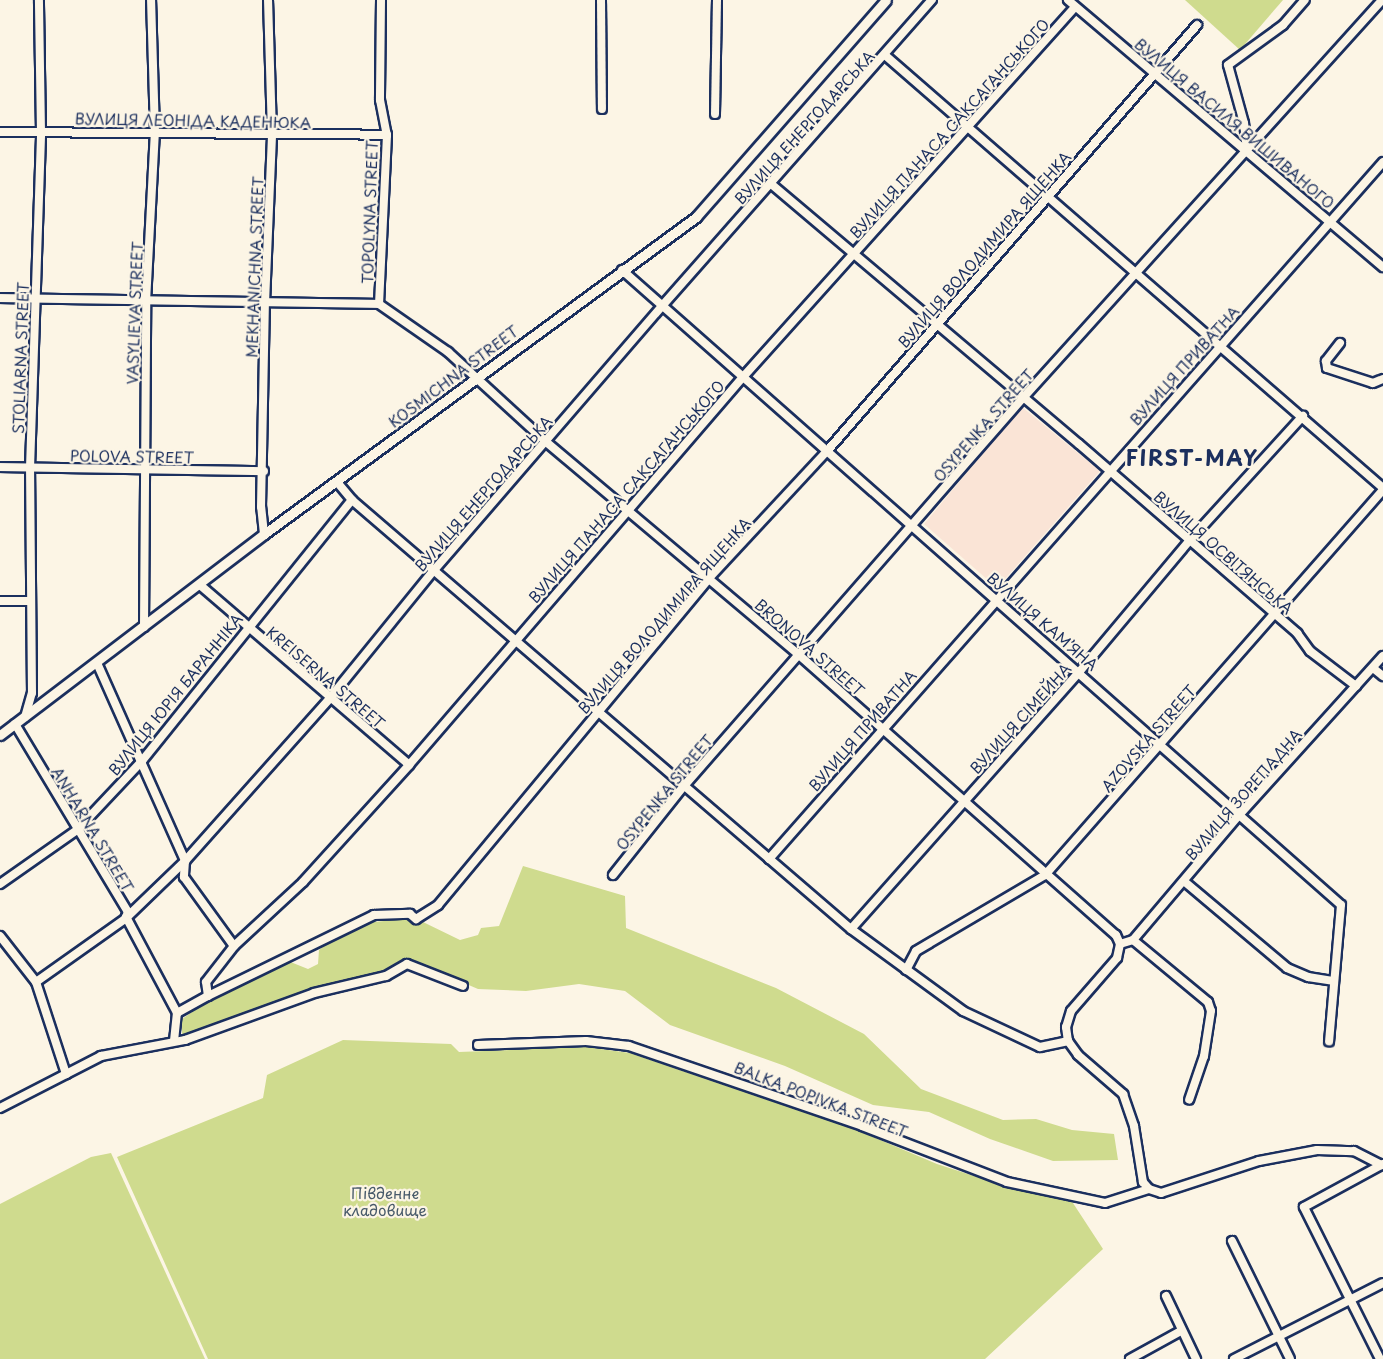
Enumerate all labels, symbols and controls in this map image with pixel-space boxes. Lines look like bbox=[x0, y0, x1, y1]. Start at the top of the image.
street label: ВУЛИЦЯ ПАНАСА САКСАГАНСЬКОГО bbox=[845, 14, 1053, 242]
street label: ВУЛИЦЯ ВАСИЛЯ ВИШИВАНОГО bbox=[1131, 34, 1339, 212]
street label: ВУЛИЦЯ ЕНЕРГОДАРСЬКА bbox=[730, 46, 878, 208]
street label: ВУЛИЦЯ ЛЕОНІДА КАДЕНЮКА bbox=[74, 109, 312, 131]
street label: TOPOLYNA STREET bbox=[357, 139, 381, 285]
street label: ВУЛИЦЯ ВОЛОДИМИРА ЯЩЕНКА bbox=[893, 146, 1075, 352]
street label: MEKHANICHNA STREET bbox=[242, 176, 266, 358]
street label: VASYLIEVA STREET bbox=[122, 240, 146, 386]
street label: STOLIARNA STREET bbox=[8, 281, 32, 435]
street label: ВУЛИЦЯ ПРИВАТНА bbox=[1126, 301, 1242, 429]
street label: KOSMICHNA STREET bbox=[384, 321, 522, 431]
street label: OSYPENKA STREET bbox=[928, 364, 1038, 486]
street label: ВУЛИЦЯ ПАНАСА САКСАГАНСЬКОГО bbox=[524, 376, 728, 606]
street label: ВУЛИЦЯ ЕНЕРГОДАРСЬКА bbox=[410, 411, 556, 575]
district label: FIRST-MAY bbox=[1127, 444, 1257, 470]
street label: POLOVA STREET bbox=[69, 446, 195, 466]
street label: ВУЛИЦЯ ОСВІТЯНСЬКА bbox=[1150, 486, 1298, 618]
street label: ВУЛИЦЯ ВОЛОДИМИРА ЯЩЕНКА bbox=[573, 512, 755, 718]
street label: ВУЛИЦЯ КАМ’ЯНА bbox=[984, 568, 1102, 674]
street label: BRONOVA STREET bbox=[751, 594, 869, 700]
street label: ВУЛИЦЯ ЮРІЯ БАРАННІКА bbox=[104, 609, 246, 779]
street label: KREISERNA STREET bbox=[263, 622, 389, 732]
street label: ВУЛИЦЯ СІМЕЙНА bbox=[965, 659, 1075, 777]
street label: ВУЛИЦЯ ПРИВАТНА bbox=[804, 666, 920, 794]
street label: AZOVSKA STREET bbox=[1096, 680, 1200, 796]
street label: ВУЛИЦЯ ЗОРЕПАДНА bbox=[1181, 724, 1305, 864]
street label: OSYPENKA STREET bbox=[611, 730, 717, 854]
street label: ANHARNA STREET bbox=[48, 762, 138, 896]
street label: BALKA POPIVKA STREET bbox=[730, 1057, 912, 1141]
park label: Південне кладовище bbox=[343, 1183, 427, 1218]

